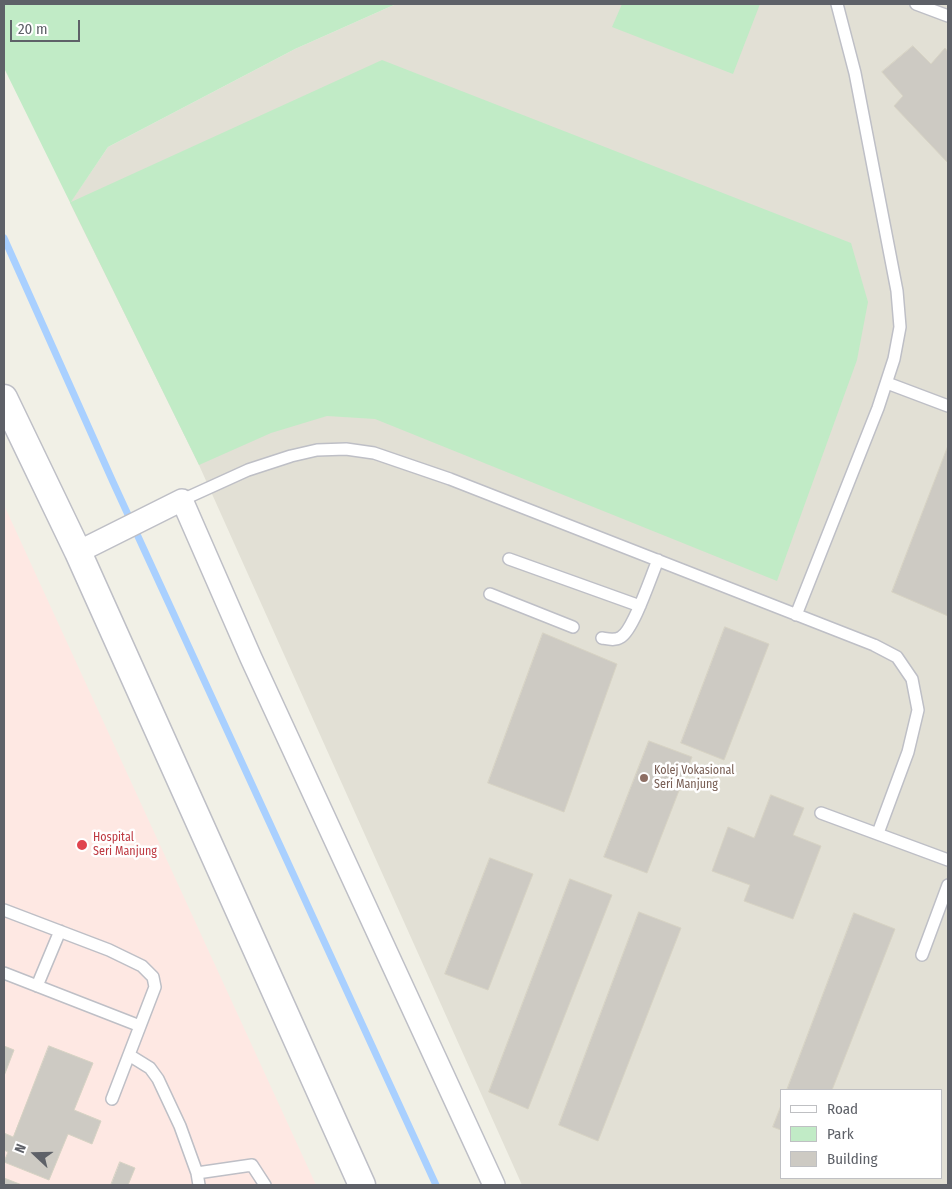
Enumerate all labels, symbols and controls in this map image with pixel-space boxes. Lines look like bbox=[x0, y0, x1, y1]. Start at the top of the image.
scale bar bbox=[12, 10, 82, 42]
text: 20 m bbox=[18, 20, 48, 38]
place label: Kolej Vokasional Seri Manjung bbox=[654, 764, 734, 792]
marker: Kolej Vokasional Seri Manjung bbox=[638, 772, 650, 784]
place label: Hospital Seri Manjung bbox=[93, 831, 157, 859]
marker: Hospital Seri Manjung bbox=[75, 838, 89, 852]
legend bbox=[780, 1089, 942, 1179]
text: Road bbox=[827, 1100, 858, 1118]
text: Park bbox=[827, 1125, 854, 1143]
north arrow bbox=[10, 1129, 60, 1179]
text: N bbox=[11, 1141, 30, 1155]
text: Building bbox=[827, 1150, 878, 1168]

